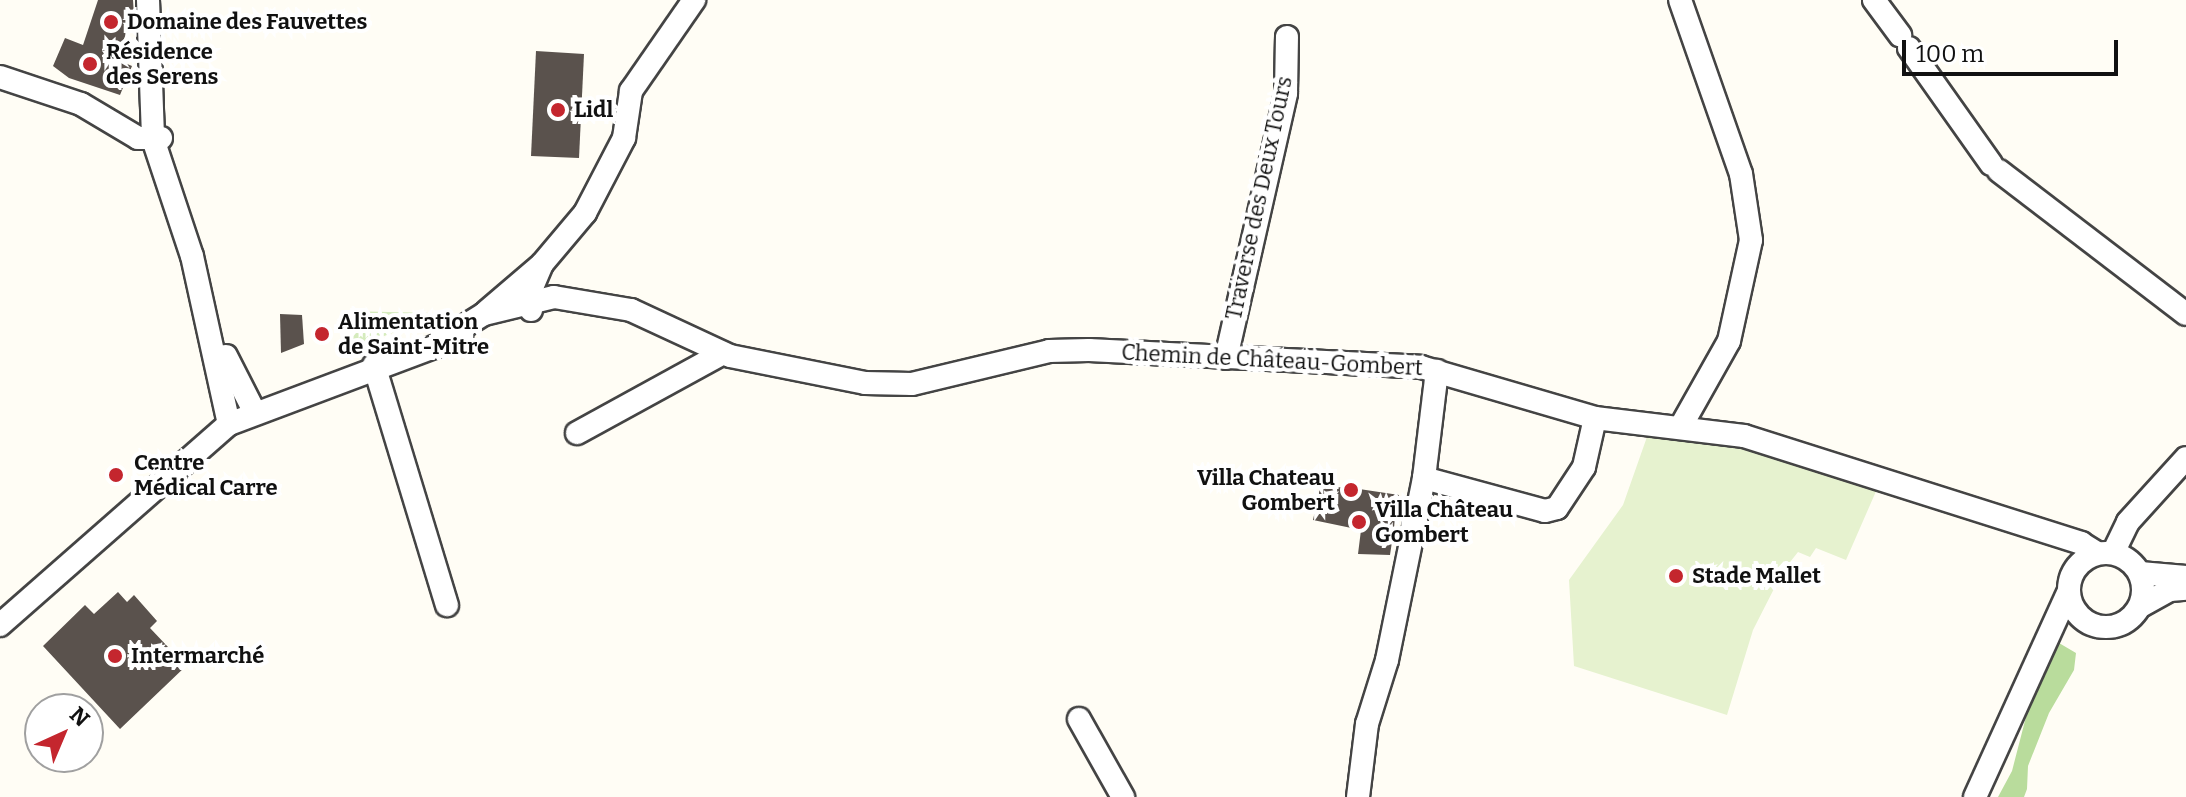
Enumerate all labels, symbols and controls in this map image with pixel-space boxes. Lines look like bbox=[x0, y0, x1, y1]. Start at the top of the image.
place label: Domaine des Fauvettes bbox=[127, 9, 367, 35]
marker: Domaine des Fauvettes bbox=[102, 13, 120, 31]
scale bar bbox=[1906, 24, 2122, 74]
place label: Résidence des Serens bbox=[106, 38, 218, 90]
text: 100 m bbox=[1916, 40, 1984, 68]
marker: Résidence des Serens bbox=[81, 55, 99, 73]
street label: Traverse des Deux Tours bbox=[1220, 74, 1298, 322]
place label: Lidl bbox=[574, 97, 613, 123]
marker: Lidl bbox=[549, 101, 567, 119]
place label: Alimentation de Saint-Mitre bbox=[338, 308, 489, 360]
marker: Alimentation de Saint-Mitre bbox=[313, 325, 331, 343]
street label: Chemin de Château-Gombert bbox=[1121, 339, 1423, 381]
place label: Centre Médical Carre bbox=[134, 449, 278, 500]
marker: Centre Médical Carre bbox=[105, 464, 127, 486]
place label: Villa Chateau Gombert bbox=[1197, 464, 1335, 516]
marker: Villa Chateau Gombert bbox=[1342, 481, 1360, 499]
place label: Villa Château Gombert bbox=[1375, 496, 1513, 548]
marker: Villa Château Gombert bbox=[1350, 513, 1368, 531]
place label: Stade Mallet bbox=[1692, 563, 1821, 589]
marker: Stade Mallet bbox=[1667, 567, 1685, 585]
place label: Intermarché bbox=[131, 643, 264, 669]
marker: Intermarché bbox=[106, 647, 124, 665]
north arrow bbox=[24, 693, 104, 773]
text: N bbox=[64, 701, 95, 732]

